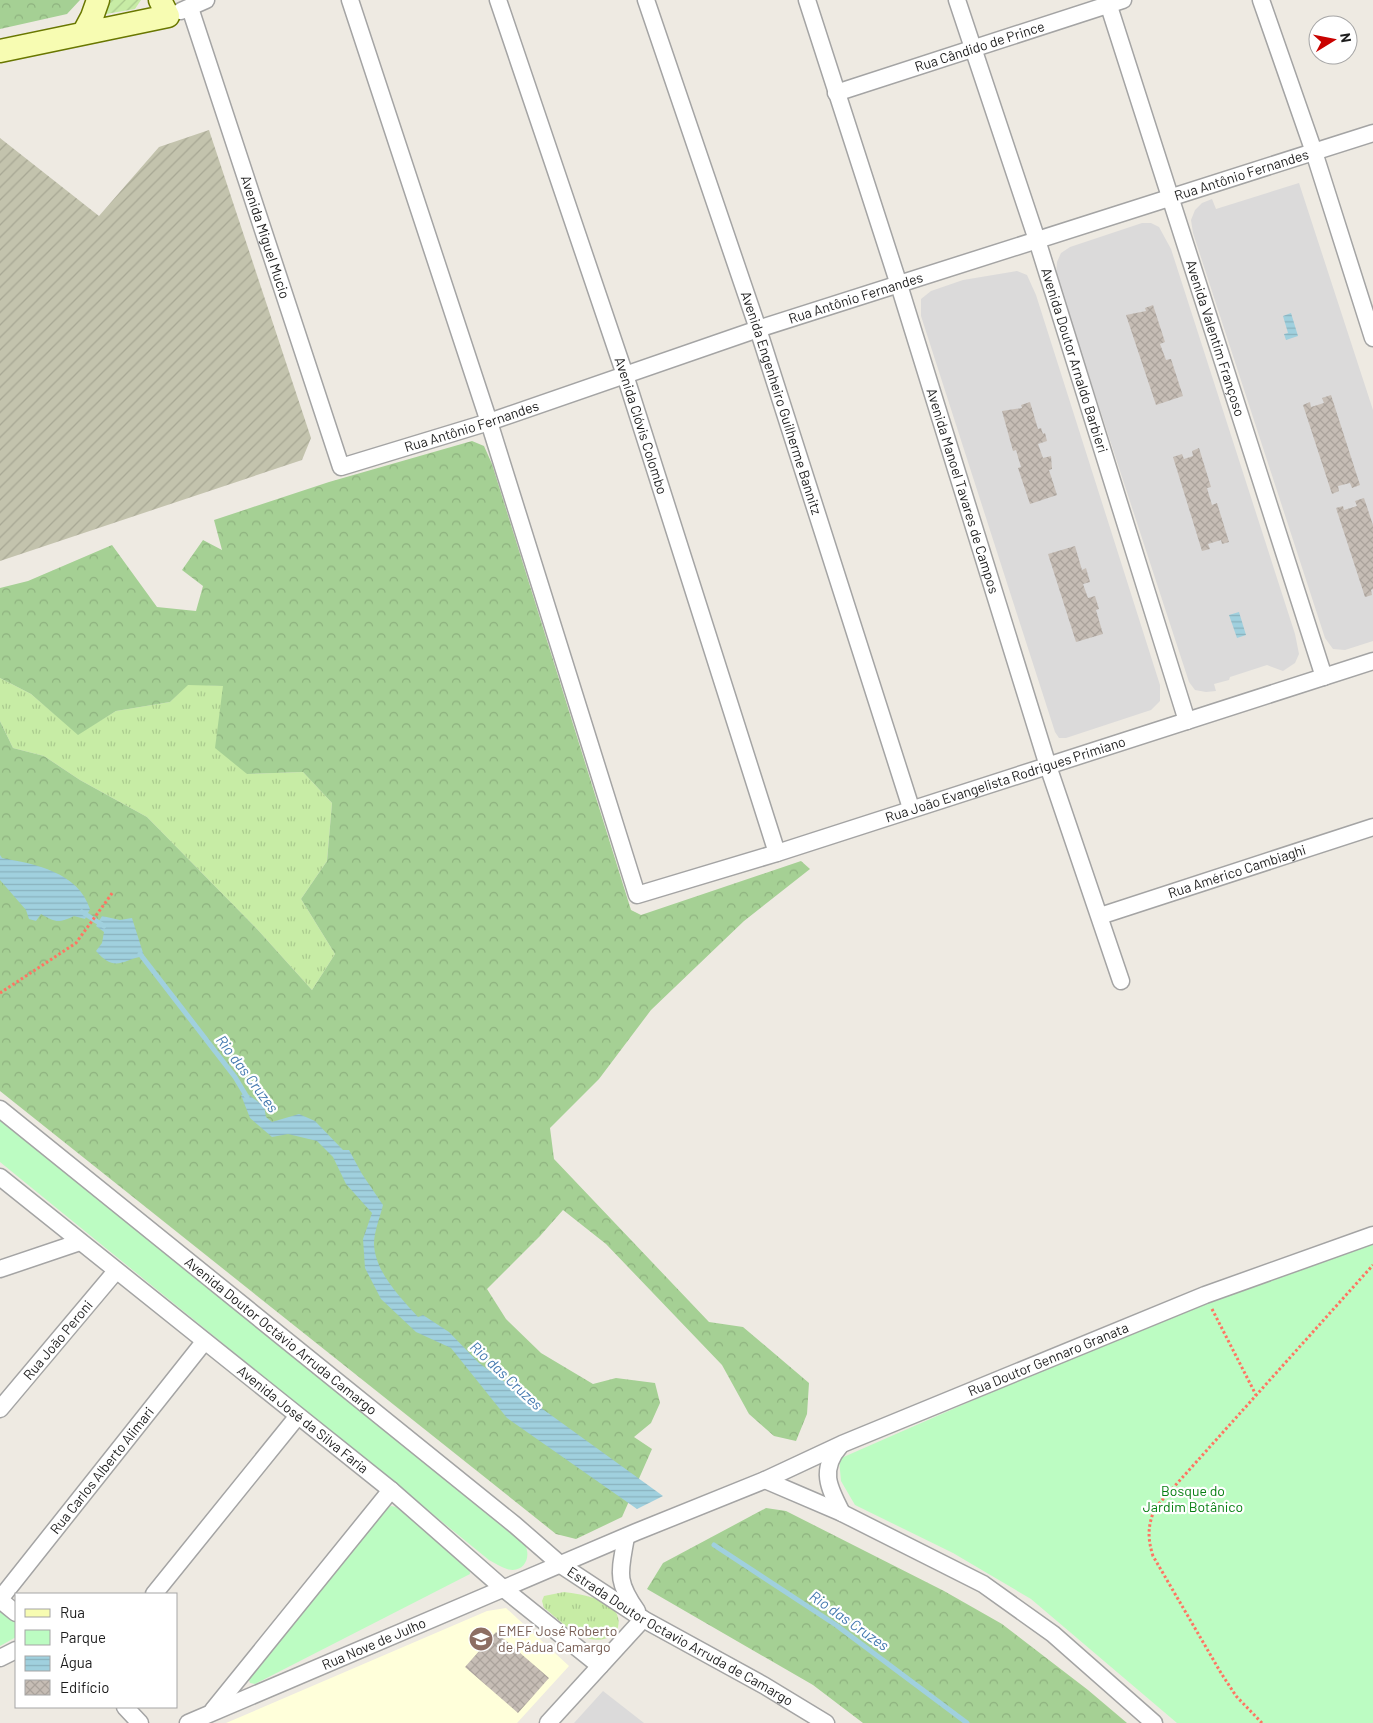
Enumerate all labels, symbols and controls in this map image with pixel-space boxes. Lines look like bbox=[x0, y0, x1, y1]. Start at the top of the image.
north arrow bbox=[1308, 15, 1358, 65]
street label: Rua Cândido de Prince bbox=[912, 17, 1047, 75]
text: N bbox=[1337, 32, 1355, 44]
street label: Rua Antônio Fernandes bbox=[1172, 145, 1311, 204]
street label: Avenida Miguel Mucio bbox=[238, 173, 294, 301]
street label: Avenida Valentim Françoso bbox=[1183, 257, 1249, 418]
street label: Avenida Doutor Arnaldo Barbieri bbox=[1038, 265, 1112, 455]
street label: Rua Antônio Fernandes bbox=[786, 268, 925, 327]
street label: Avenida Engenheiro Guilherme Bannitz bbox=[738, 289, 826, 517]
street label: Avenida Clóvis Colombo bbox=[611, 355, 671, 496]
street label: Avenida Manoel Tavares de Campos bbox=[923, 386, 1003, 596]
street label: Rua Antônio Fernandes bbox=[402, 396, 541, 455]
street label: Rua João Evangelista Rodrigues Primiano bbox=[883, 732, 1127, 826]
street label: Rua Américo Cambiaghi bbox=[1166, 840, 1308, 901]
water label: Rio das Cruzes bbox=[213, 1031, 283, 1116]
street label: Avenida Doutor Octávio Arruda Camargo bbox=[182, 1253, 381, 1418]
street label: Rua João Peroni bbox=[19, 1297, 96, 1383]
street label: Rua Doutor Gennaro Granata bbox=[965, 1318, 1131, 1399]
water label: Rio das Cruzes bbox=[467, 1337, 547, 1413]
street label: Avenida José da Silva Faria bbox=[234, 1361, 372, 1477]
street label: Rua Carlos Alberto Alimari bbox=[46, 1403, 157, 1537]
park label: Bosque do Jardim Botânico bbox=[1143, 1482, 1243, 1515]
street label: Estrada Doutor Octavio Arruda de Camargo bbox=[564, 1563, 797, 1709]
water label: Rio das Cruzes bbox=[807, 1586, 893, 1654]
legend bbox=[15, 1593, 178, 1708]
text: Rua bbox=[60, 1603, 85, 1621]
street label: Rua Nove de Julho bbox=[319, 1614, 428, 1673]
place label: EMEF José Roberto de Pádua Camargo bbox=[498, 1622, 617, 1655]
school or university icon: EMEF José Roberto de Pádua Camargo bbox=[468, 1626, 494, 1652]
text: Parque bbox=[60, 1628, 106, 1646]
text: Água bbox=[60, 1653, 93, 1671]
text: Edifício bbox=[60, 1678, 109, 1696]

